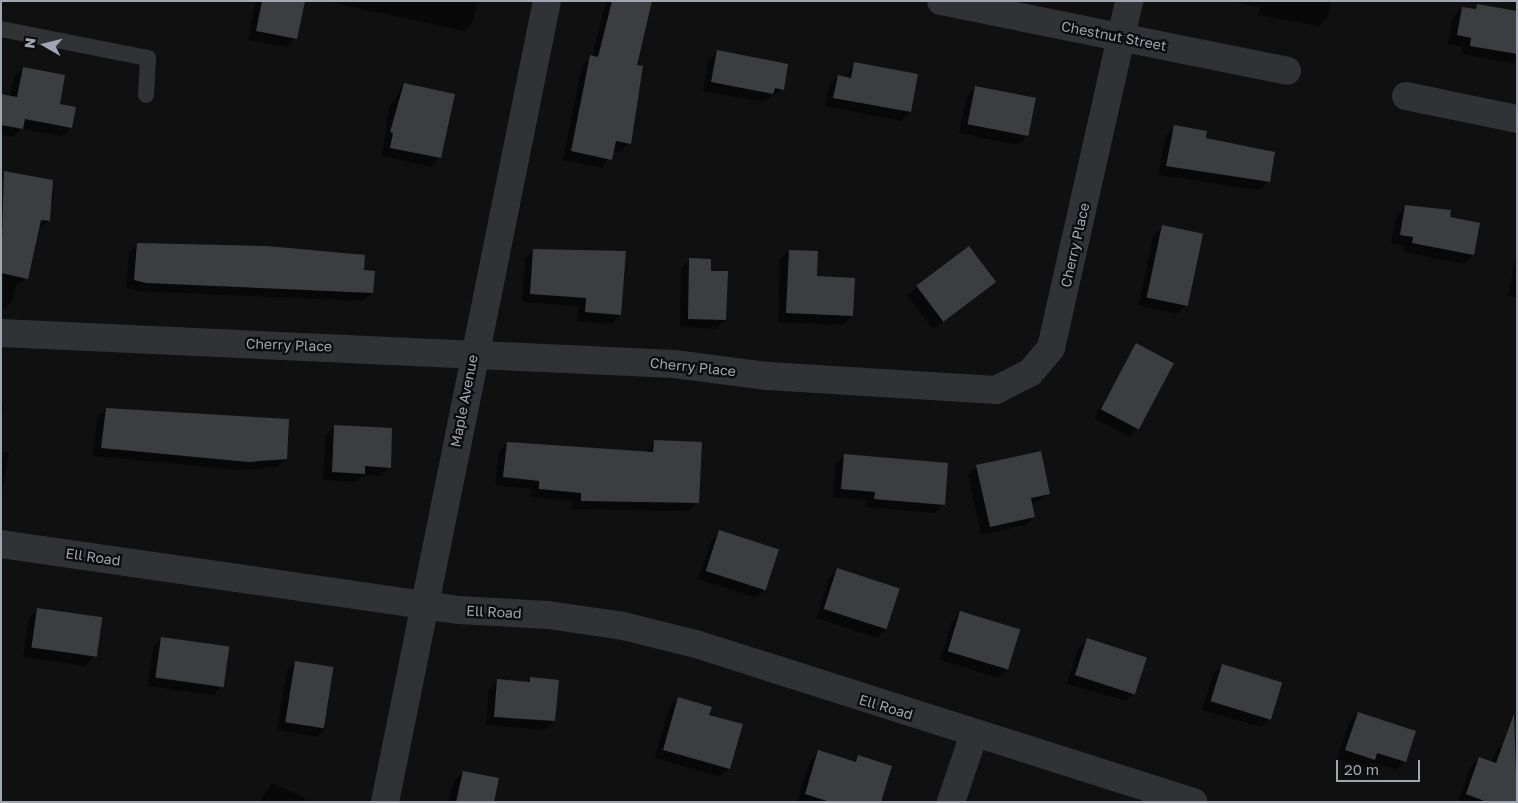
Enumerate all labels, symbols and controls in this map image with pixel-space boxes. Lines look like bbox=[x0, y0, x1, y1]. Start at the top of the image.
street label: Chestnut Street bbox=[1060, 18, 1168, 54]
north arrow bbox=[20, 20, 70, 70]
text: N bbox=[20, 36, 39, 49]
street label: Cherry Place bbox=[1057, 201, 1093, 289]
street label: Cherry Place bbox=[246, 335, 332, 355]
street label: Maple Avenue bbox=[447, 353, 481, 449]
street label: Cherry Place bbox=[649, 354, 737, 380]
street label: Ell Road bbox=[64, 545, 122, 569]
street label: Ell Road bbox=[466, 602, 522, 622]
street label: Ell Road bbox=[857, 691, 915, 723]
scale bar bbox=[1338, 750, 1422, 782]
text: 20 m bbox=[1344, 760, 1379, 778]

